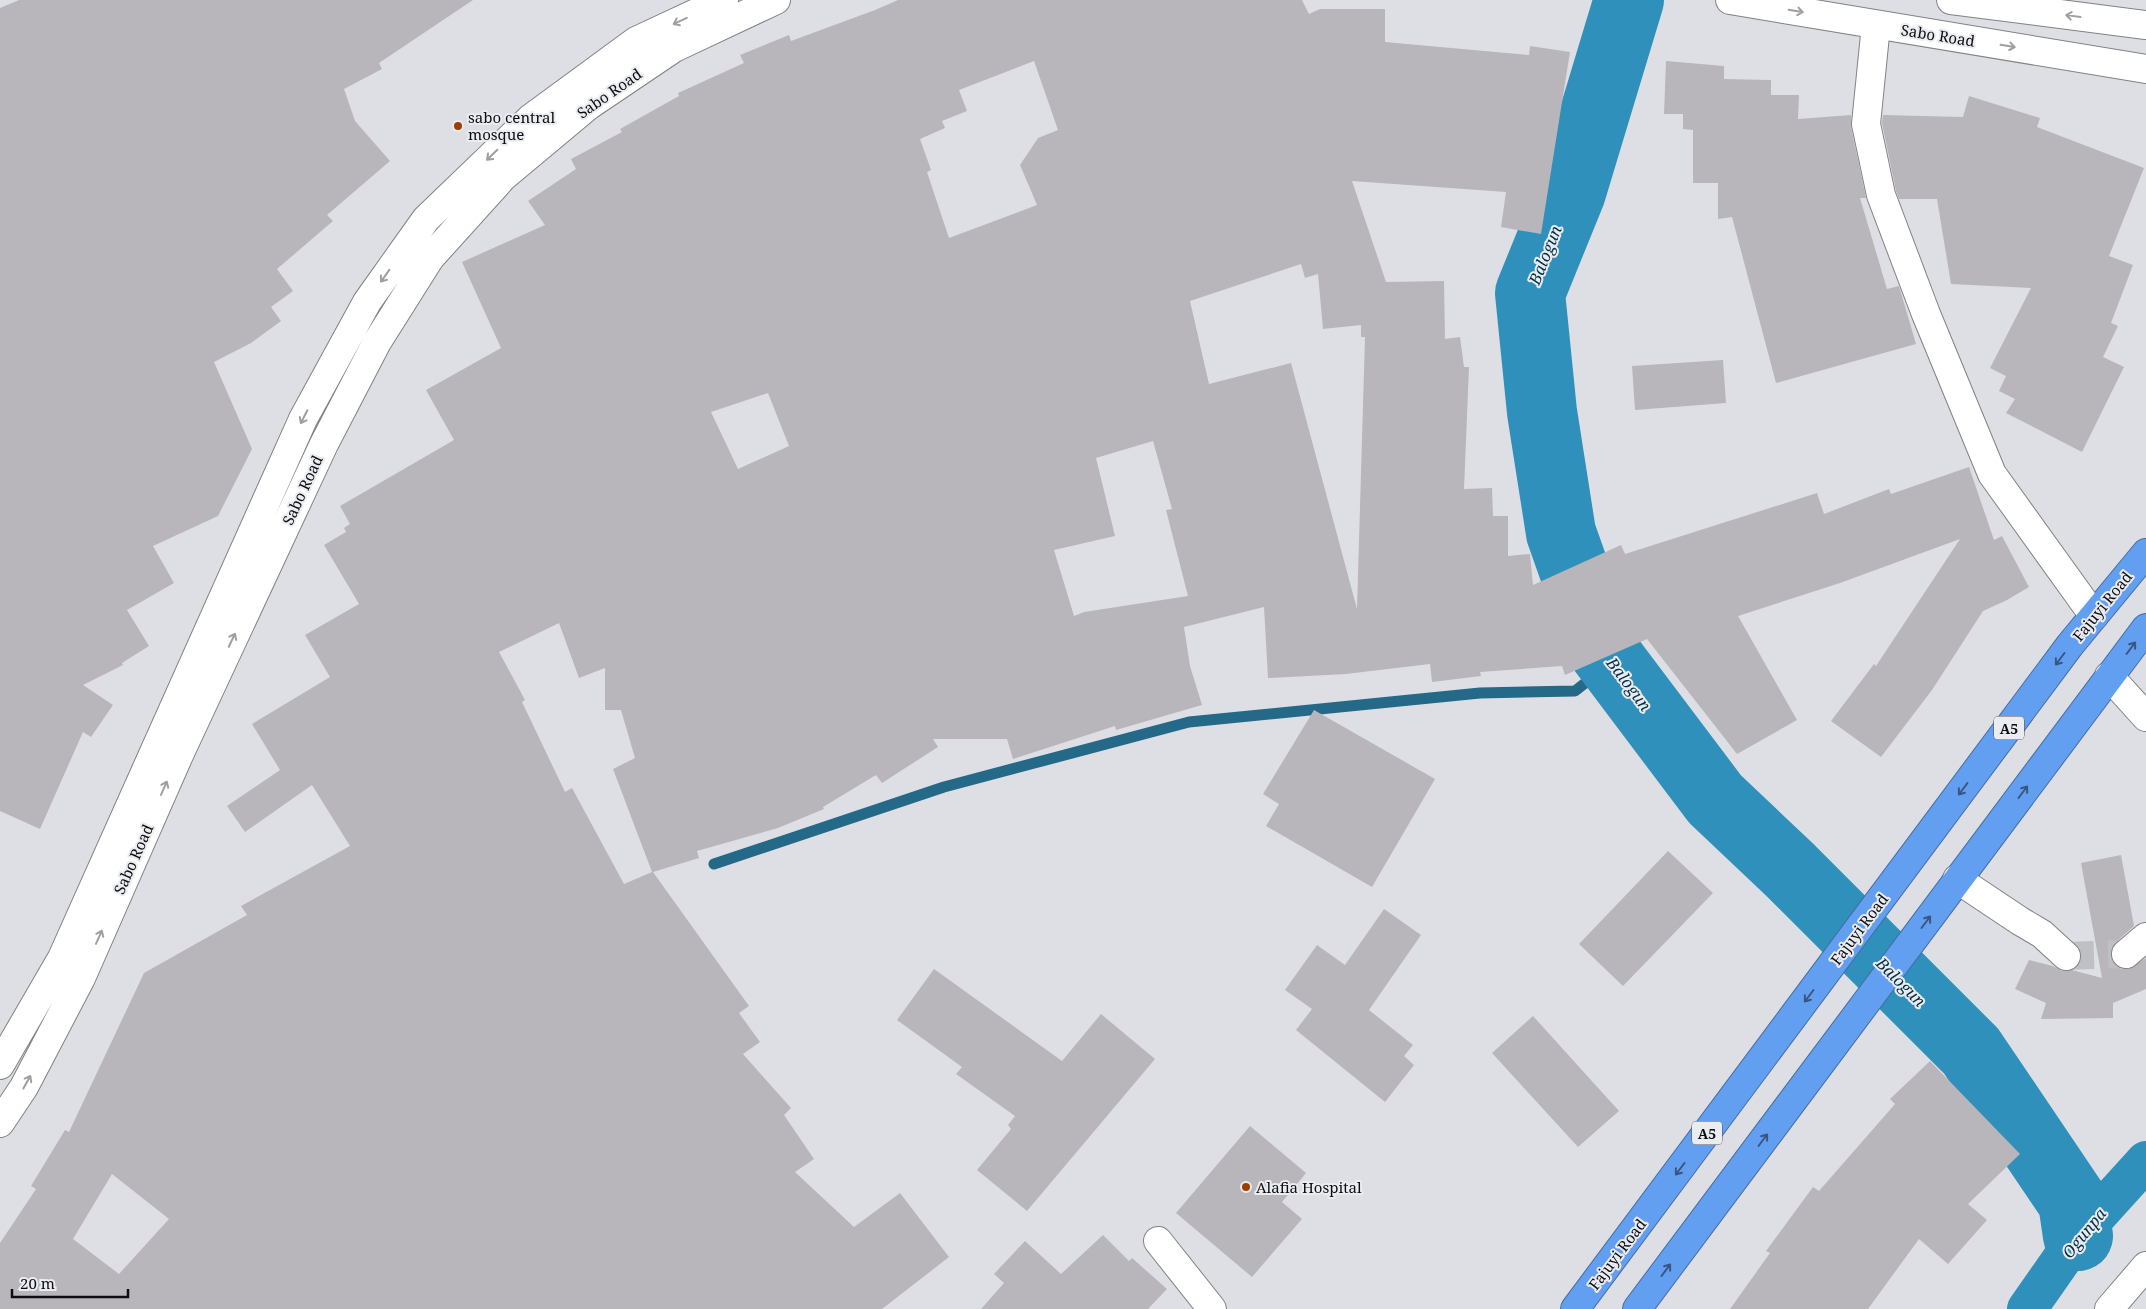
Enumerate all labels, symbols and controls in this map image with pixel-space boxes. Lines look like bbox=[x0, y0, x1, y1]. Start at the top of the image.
one-way arrow bbox=[1787, 6, 1803, 16]
one-way arrow bbox=[2065, 11, 2081, 21]
one-way arrow bbox=[673, 16, 688, 26]
street label: Sabo Road bbox=[1900, 19, 1976, 51]
one-way arrow bbox=[1999, 41, 2015, 51]
street label: Sabo Road bbox=[573, 63, 645, 123]
place label: sabo central mosque bbox=[468, 107, 556, 144]
marker: sabo central mosque bbox=[452, 120, 464, 132]
one-way arrow bbox=[486, 149, 499, 161]
water label: Balogun bbox=[1523, 222, 1567, 289]
one-way arrow bbox=[380, 269, 390, 283]
one-way arrow bbox=[299, 409, 308, 424]
street label: Sabo Road bbox=[277, 452, 327, 528]
street label: Fajuyi Road bbox=[2068, 567, 2136, 645]
one-way arrow bbox=[228, 633, 238, 648]
one-way arrow bbox=[2126, 641, 2136, 655]
one-way arrow bbox=[2055, 651, 2065, 665]
water label: Balogun bbox=[1601, 652, 1657, 716]
road number: A5 bbox=[1994, 716, 2024, 740]
one-way arrow bbox=[160, 781, 170, 796]
one-way arrow bbox=[1958, 782, 1968, 796]
one-way arrow bbox=[2017, 786, 2028, 799]
street label: Sabo Road bbox=[109, 821, 157, 897]
street label: Fajuyi Road bbox=[1826, 889, 1892, 969]
one-way arrow bbox=[1920, 916, 1931, 929]
one-way arrow bbox=[95, 930, 105, 945]
water label: Balogun bbox=[1871, 952, 1931, 1012]
one-way arrow bbox=[1803, 989, 1814, 1002]
one-way arrow bbox=[22, 1076, 32, 1090]
road number: A5 bbox=[1692, 1122, 1722, 1144]
one-way arrow bbox=[1758, 1133, 1768, 1147]
one-way arrow bbox=[1675, 1162, 1685, 1176]
place label: Alafia Hospital bbox=[1256, 1177, 1362, 1197]
marker: Alafia Hospital bbox=[1240, 1181, 1252, 1193]
water label: Ogunpa bbox=[2057, 1203, 2111, 1263]
street label: Fajuyi Road bbox=[1584, 1214, 1650, 1294]
one-way arrow bbox=[1661, 1263, 1671, 1277]
scale bar bbox=[12, 1266, 129, 1298]
text: 20 m bbox=[20, 1273, 55, 1293]

